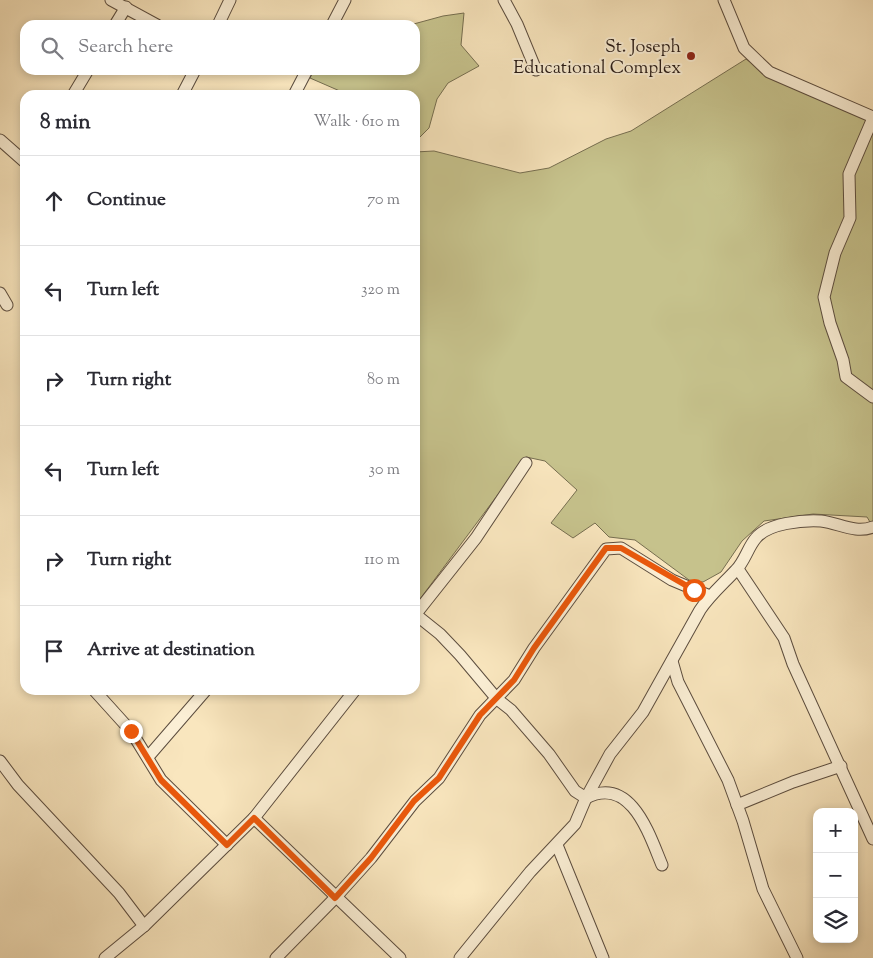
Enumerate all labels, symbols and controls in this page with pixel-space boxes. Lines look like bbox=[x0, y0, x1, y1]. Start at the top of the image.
search box bbox=[20, 20, 420, 75]
icon: search bbox=[38, 34, 66, 62]
text: Search here bbox=[78, 34, 173, 61]
place label: St. Joseph Educational Complex bbox=[513, 35, 681, 82]
marker: St. Joseph Educational Complex bbox=[685, 50, 697, 62]
text: 8 min bbox=[40, 108, 91, 138]
text: Walk · 610 m bbox=[313, 111, 400, 134]
icon: ahead bbox=[40, 187, 68, 215]
text: Continue bbox=[87, 187, 166, 214]
text: 70 m bbox=[367, 189, 400, 212]
icon: left bbox=[40, 277, 68, 305]
text: Turn left bbox=[87, 277, 159, 304]
text: 320 m bbox=[361, 279, 400, 302]
icon: right bbox=[40, 367, 68, 395]
text: Turn right bbox=[87, 367, 171, 394]
text: 80 m bbox=[367, 369, 400, 392]
icon: left bbox=[40, 457, 68, 485]
text: Turn left bbox=[87, 457, 159, 484]
text: 30 m bbox=[369, 459, 400, 482]
icon: right bbox=[40, 547, 68, 575]
text: Turn right bbox=[87, 547, 171, 574]
text: 110 m bbox=[364, 549, 400, 572]
route start bbox=[683, 579, 706, 602]
icon: arrive bbox=[40, 637, 68, 665]
text: Arrive at destination bbox=[87, 637, 255, 664]
route end bbox=[120, 720, 143, 743]
map controls bbox=[813, 808, 858, 943]
button: + bbox=[813, 808, 858, 853]
button: − bbox=[813, 853, 858, 898]
button: layers bbox=[813, 898, 858, 943]

